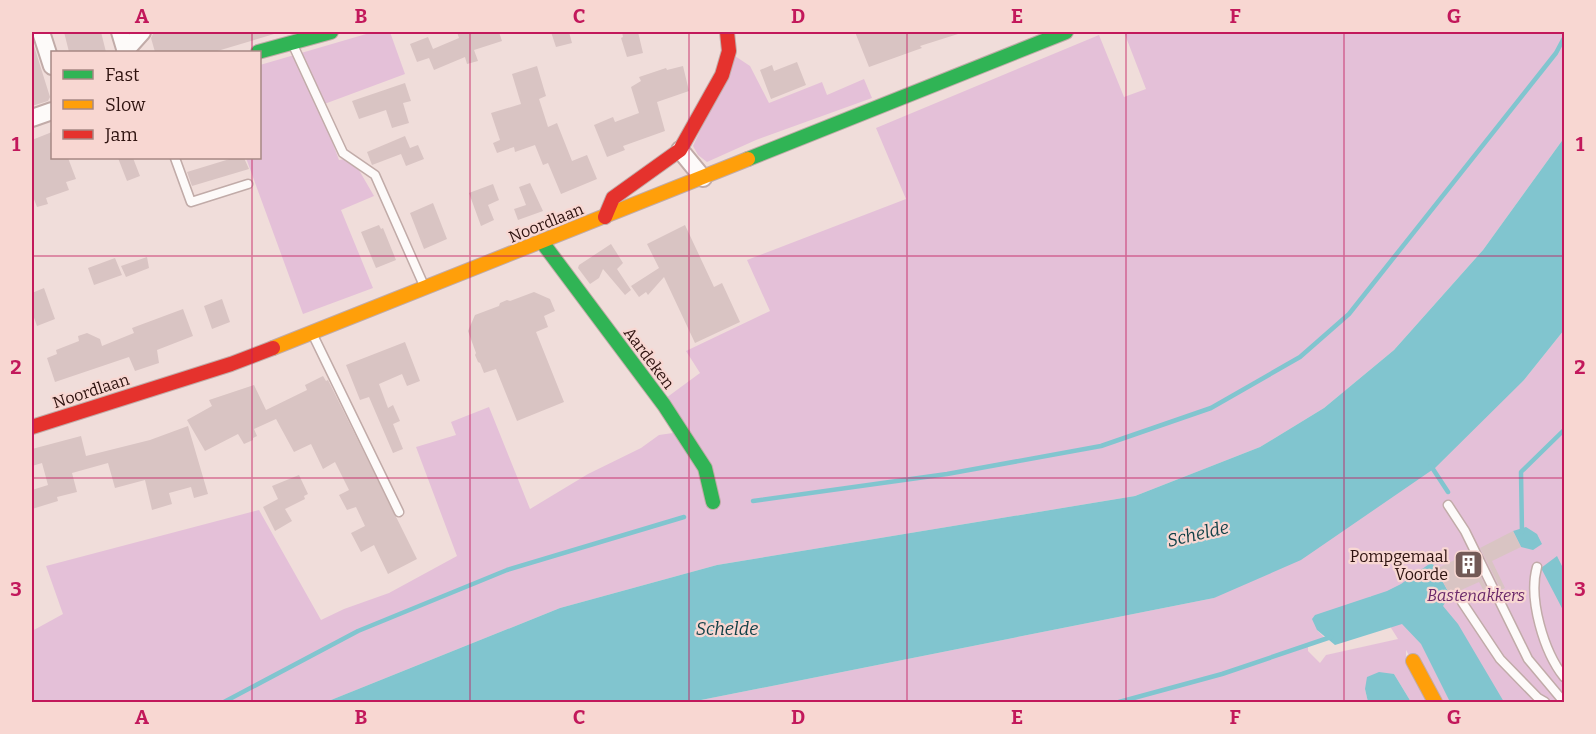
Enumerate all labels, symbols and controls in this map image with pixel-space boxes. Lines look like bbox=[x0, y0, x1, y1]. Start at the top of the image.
text: A bbox=[135, 4, 150, 28]
text: B bbox=[355, 4, 368, 28]
text: C bbox=[573, 4, 585, 28]
text: D bbox=[791, 4, 805, 28]
text: E bbox=[1011, 4, 1023, 28]
text: F bbox=[1229, 4, 1241, 28]
text: G bbox=[1447, 4, 1461, 28]
legend bbox=[51, 51, 261, 159]
text: Fast bbox=[105, 64, 140, 86]
text: Slow bbox=[105, 94, 146, 116]
text: Jam bbox=[104, 124, 138, 146]
text: 1 bbox=[12, 132, 21, 156]
text: 1 bbox=[1576, 132, 1585, 156]
street label: Noordlaan bbox=[506, 199, 586, 247]
street label: Aardeken bbox=[620, 324, 678, 392]
text: 2 bbox=[10, 355, 22, 379]
text: 2 bbox=[1574, 355, 1586, 379]
street label: Noordlaan bbox=[50, 370, 132, 412]
water label: Schelde bbox=[1165, 516, 1231, 552]
place label: Pompgemaal Voorde bbox=[1350, 547, 1448, 584]
building icon: Pompgemaal Voorde bbox=[1453, 549, 1485, 581]
text: 3 bbox=[10, 577, 22, 601]
text: 3 bbox=[1574, 577, 1586, 601]
park label: Bastenakkers bbox=[1427, 586, 1525, 605]
water label: Schelde bbox=[696, 618, 758, 640]
text: A bbox=[135, 705, 150, 729]
text: B bbox=[355, 705, 368, 729]
text: C bbox=[573, 705, 585, 729]
text: D bbox=[791, 705, 805, 729]
text: E bbox=[1011, 705, 1023, 729]
text: F bbox=[1229, 705, 1241, 729]
text: G bbox=[1447, 705, 1461, 729]

